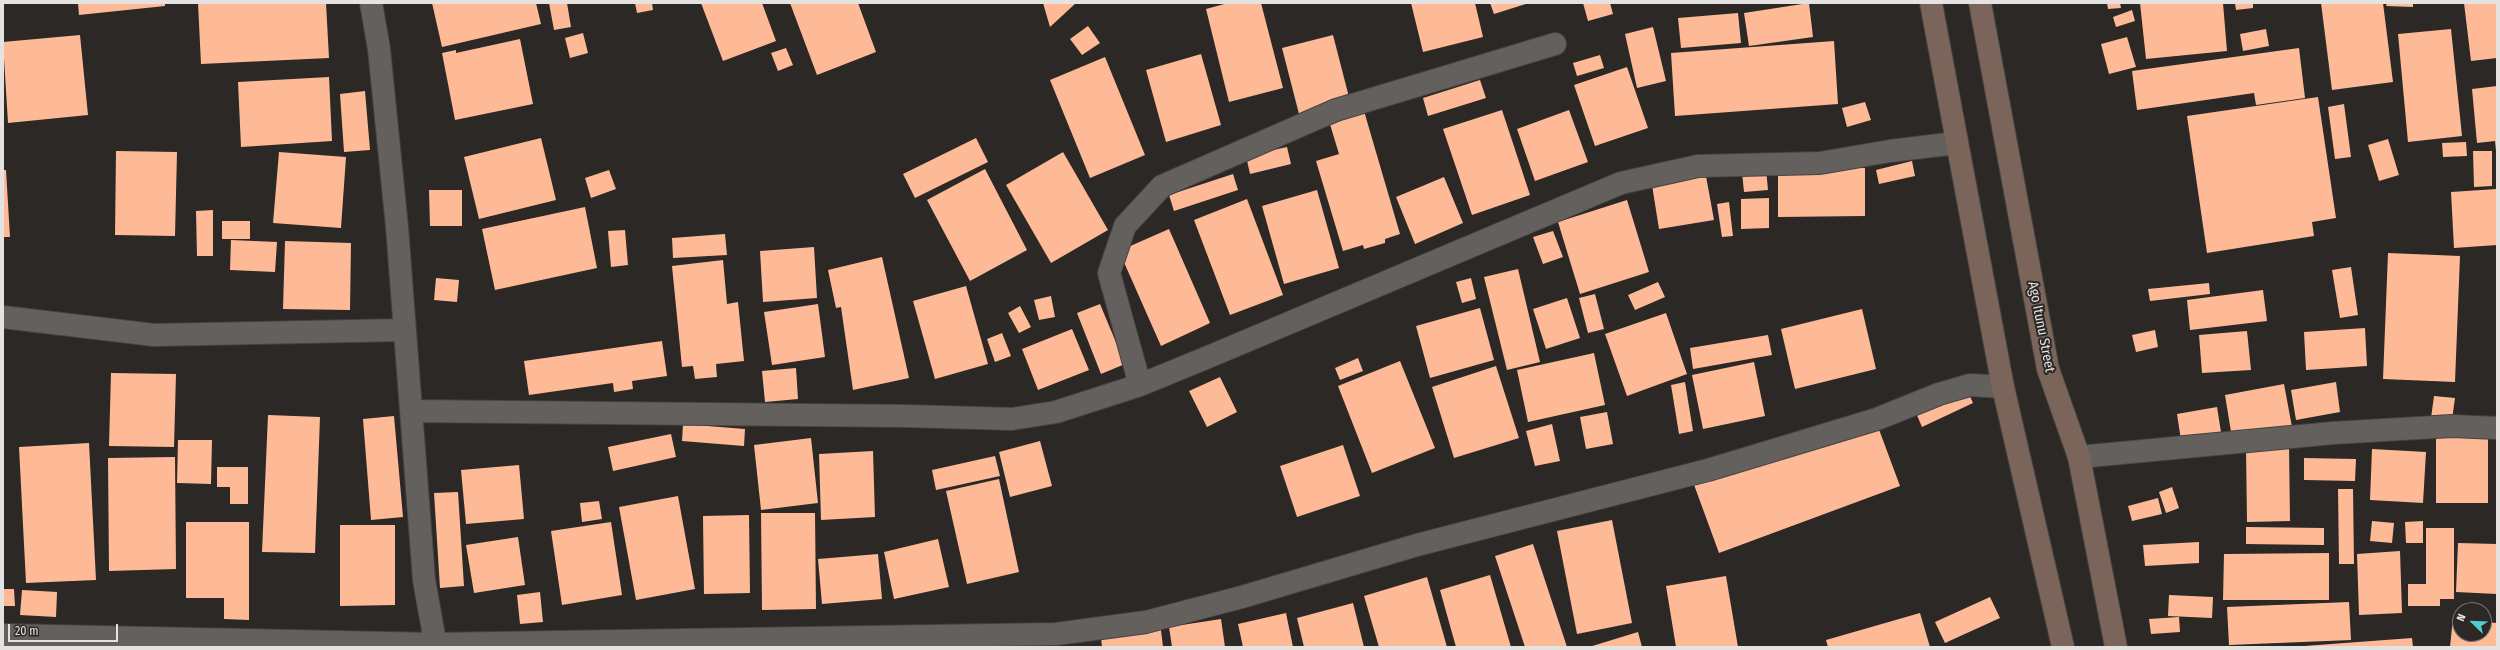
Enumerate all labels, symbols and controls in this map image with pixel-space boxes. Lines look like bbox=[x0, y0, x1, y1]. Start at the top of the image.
street label: Ago Itunu Street bbox=[2024, 280, 2058, 374]
north arrow bbox=[2452, 602, 2492, 642]
text: N bbox=[2454, 612, 2469, 623]
scale bar bbox=[10, 616, 120, 642]
text: 20 m bbox=[15, 624, 39, 638]

